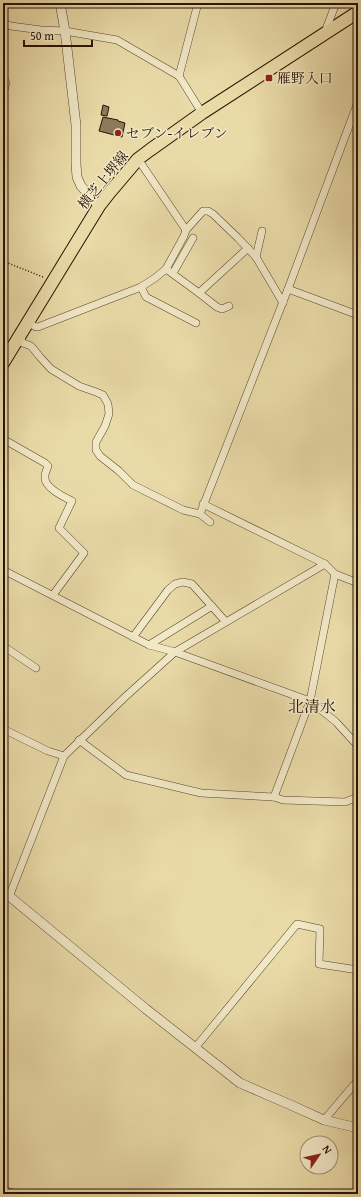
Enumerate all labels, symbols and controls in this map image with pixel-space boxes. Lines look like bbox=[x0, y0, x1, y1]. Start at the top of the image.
scale bar bbox=[24, 22, 92, 48]
text: 50 m bbox=[30, 27, 54, 44]
place label: 雁野入口 bbox=[277, 68, 333, 88]
marker: 雁野入口 bbox=[264, 73, 274, 83]
place label: セブン-イレブン bbox=[126, 123, 228, 143]
marker: セブン-イレブン bbox=[113, 128, 123, 138]
street label: 横芝上堺線 bbox=[73, 147, 133, 213]
district label: 北清水 bbox=[288, 694, 336, 718]
north arrow bbox=[299, 1135, 339, 1175]
text: N bbox=[319, 1142, 336, 1157]

